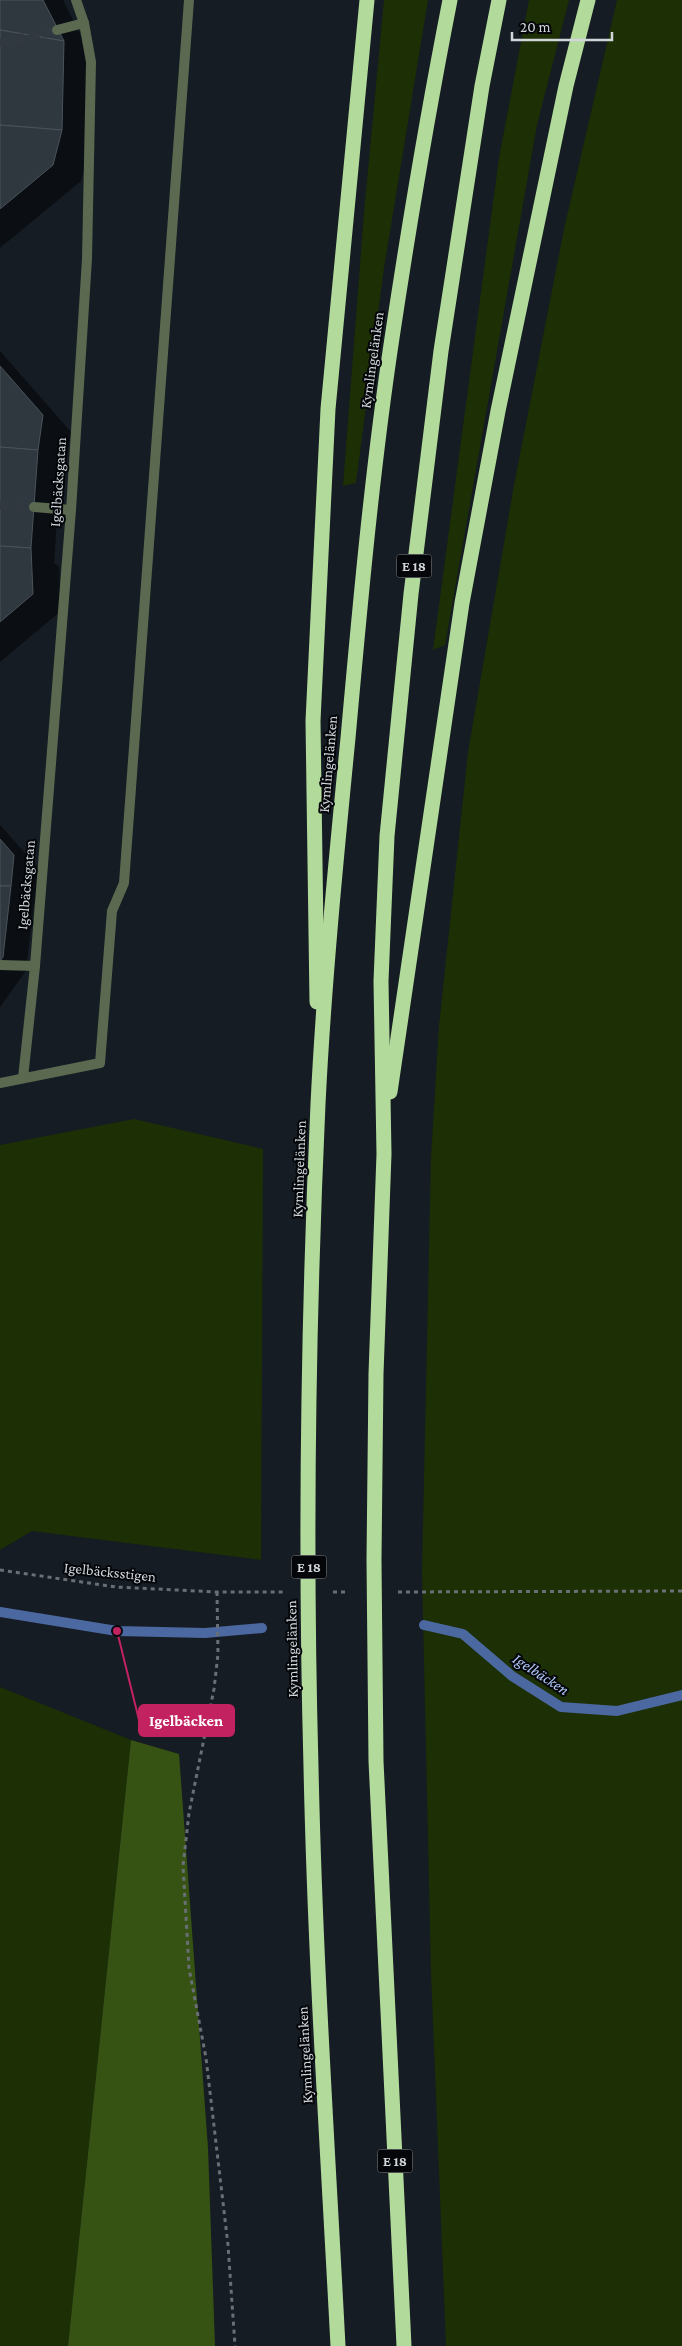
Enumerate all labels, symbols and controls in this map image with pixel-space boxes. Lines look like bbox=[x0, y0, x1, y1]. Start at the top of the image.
scale bar bbox=[512, 10, 612, 42]
text: 20 m bbox=[520, 19, 551, 35]
street label: Kymlingelänken bbox=[357, 311, 388, 409]
street label: Igelbäcksgatan bbox=[47, 437, 70, 528]
road number: E 18 bbox=[396, 554, 432, 578]
street label: Kymlingelänken bbox=[316, 715, 341, 813]
street label: Igelbäcksgatan bbox=[14, 839, 39, 931]
street label: Kymlingelänken bbox=[289, 1120, 310, 1218]
road number: E 18 bbox=[292, 1555, 326, 1578]
street label: Igelbäcksstigen bbox=[63, 1559, 157, 1586]
street label: Kymlingelänken bbox=[283, 1600, 302, 1698]
water label: Igelbäcken bbox=[509, 1650, 572, 1699]
callout: Igelbäcken bbox=[139, 1705, 234, 1736]
text: Igelbäcken bbox=[149, 1712, 223, 1729]
street label: Kymlingelänken bbox=[294, 2006, 317, 2104]
road number: E 18 bbox=[378, 2150, 412, 2172]

